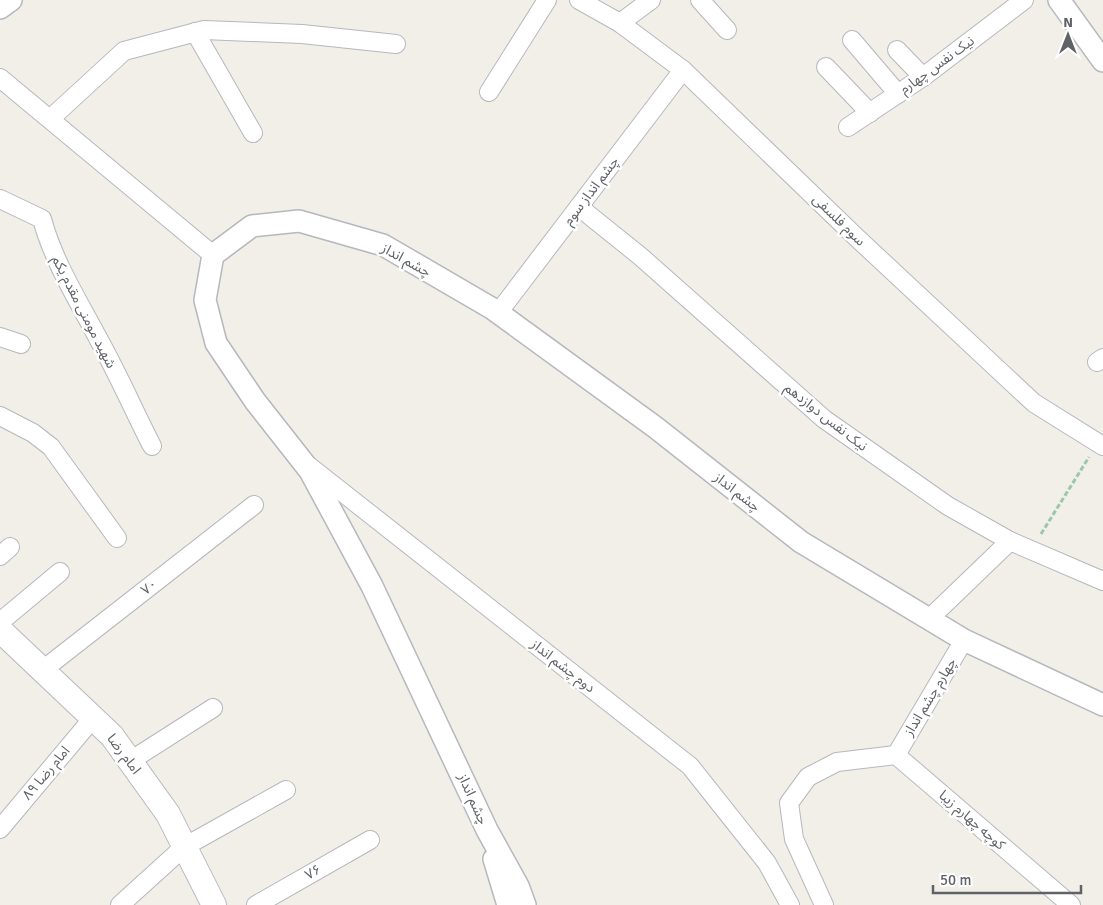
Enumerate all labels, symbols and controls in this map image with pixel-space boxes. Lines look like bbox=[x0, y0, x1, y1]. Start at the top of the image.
north arrow bbox=[1043, 10, 1093, 60]
text: N bbox=[1063, 14, 1073, 31]
street label: نیک نفس چهارم bbox=[896, 32, 979, 99]
street label: چشم انداز سوم bbox=[560, 153, 624, 230]
street label: سوم فلسفی bbox=[808, 191, 869, 251]
street label: چشم انداز bbox=[376, 239, 434, 282]
street label: شهید مومنی مقدم یکم bbox=[46, 253, 120, 372]
street label: نیک نفس دوازدهم bbox=[780, 379, 871, 456]
street label: چشم انداز bbox=[708, 468, 764, 517]
street label: ۷۰ bbox=[137, 575, 161, 599]
street label: دوم چشم انداز bbox=[525, 635, 599, 698]
street label: چهارم چشم انداز bbox=[900, 655, 962, 741]
street label: امام رضا bbox=[102, 730, 145, 779]
street label: امام رضا ۸۹ bbox=[19, 743, 75, 805]
street label: چشم انداز bbox=[452, 770, 492, 828]
street label: کوچه چهارم زیبا bbox=[934, 787, 1009, 855]
street label: ۷۶ bbox=[302, 861, 324, 883]
scale bar bbox=[933, 862, 1080, 894]
text: 50 m bbox=[940, 871, 971, 889]

